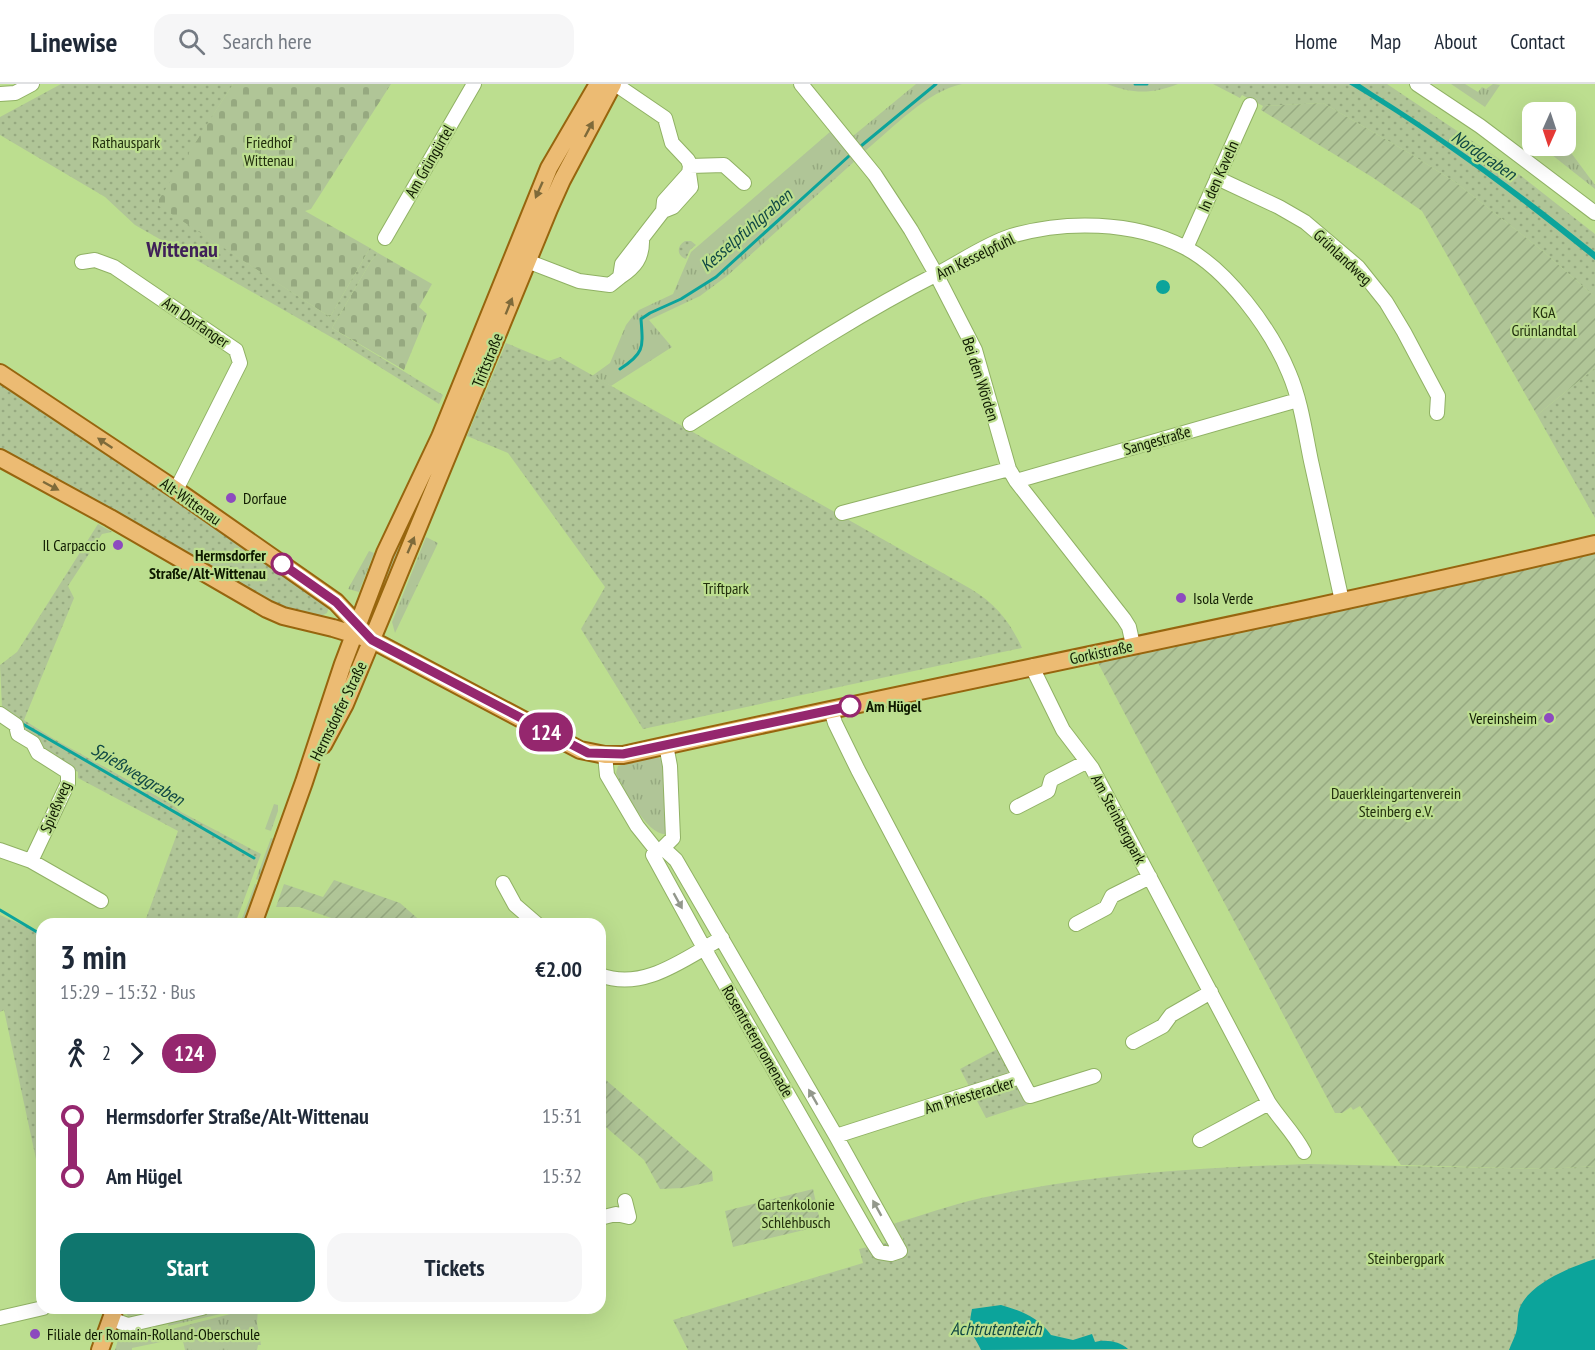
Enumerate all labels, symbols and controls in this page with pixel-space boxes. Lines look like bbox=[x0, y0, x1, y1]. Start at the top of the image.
search box bbox=[154, 14, 574, 68]
text: Linewise bbox=[30, 23, 118, 60]
icon: search bbox=[175, 25, 208, 58]
text: Search here bbox=[223, 27, 312, 55]
text: Home bbox=[1295, 28, 1337, 55]
text: Map bbox=[1370, 28, 1401, 55]
text: About bbox=[1434, 28, 1477, 55]
text: Contact bbox=[1510, 28, 1565, 55]
north arrow bbox=[1522, 102, 1576, 156]
map controls bbox=[1522, 102, 1576, 156]
one-way arrow bbox=[584, 120, 594, 137]
street label: Am Grüngürtel bbox=[400, 121, 458, 201]
water label: Nordgraben bbox=[1447, 125, 1522, 186]
park label: Rathauspark bbox=[92, 132, 161, 152]
park label: Friedhof Wittenau bbox=[244, 132, 294, 170]
street label: In den Kaveln bbox=[1193, 137, 1243, 215]
one-way arrow bbox=[534, 182, 544, 200]
water label: Kesselpfuhlgraben bbox=[695, 183, 798, 276]
street label: Grünlandweg bbox=[1309, 225, 1377, 289]
street label: Am Kesselpfuhl bbox=[932, 228, 1018, 284]
district label: Wittenau bbox=[145, 235, 218, 263]
street label: Am Dorfanger bbox=[159, 292, 234, 352]
one-way arrow bbox=[504, 297, 514, 315]
park label: KGA Grünlandtal bbox=[1512, 302, 1577, 340]
street label: Triftstraße bbox=[467, 330, 507, 390]
street label: Bei den Wörden bbox=[958, 335, 1004, 423]
street label: Sangestraße bbox=[1121, 421, 1193, 459]
one-way arrow bbox=[97, 437, 114, 448]
street label: Alt-Wittenau bbox=[157, 473, 225, 529]
one-way arrow bbox=[43, 481, 60, 491]
place label: Dorfaue bbox=[243, 488, 287, 508]
marker: Dorfaue bbox=[224, 491, 238, 505]
place label: Il Carpaccio bbox=[42, 535, 106, 555]
one-way arrow bbox=[407, 536, 416, 554]
marker: Il Carpaccio bbox=[111, 538, 125, 552]
place label: Hermsdorfer Straße/Alt-Wittenau bbox=[149, 545, 266, 583]
marker: Hermsdorfer Straße/Alt-Wittenau bbox=[271, 553, 293, 575]
park label: Triftpark bbox=[703, 578, 750, 598]
place label: Isola Verde bbox=[1193, 588, 1253, 608]
marker: Isola Verde bbox=[1174, 591, 1188, 605]
street label: Gorkistraße bbox=[1068, 636, 1134, 668]
street label: Hermsdorfer Straße bbox=[305, 658, 371, 764]
marker: Am Hügel bbox=[839, 695, 861, 717]
place label: Am Hügel bbox=[865, 696, 922, 716]
place label: Vereinsheim bbox=[1468, 708, 1537, 728]
marker: Vereinsheim bbox=[1542, 711, 1556, 725]
line badge: 124 bbox=[512, 712, 580, 752]
text: 124 bbox=[531, 719, 561, 746]
water label: Spießweggraben bbox=[87, 737, 190, 811]
street label: Am Steinbergpark bbox=[1087, 771, 1151, 868]
street label: Spießweg bbox=[35, 778, 75, 836]
park label: Dauerkleingartenverein Steinberg e.V. bbox=[1331, 783, 1461, 821]
one-way arrow bbox=[673, 893, 683, 910]
text: 3 min bbox=[60, 935, 127, 978]
text: €2.00 bbox=[535, 955, 582, 983]
text: 15:29 – 15:32 · Bus bbox=[60, 979, 195, 1005]
street label: Rosentreterpromenade bbox=[718, 981, 798, 1101]
icon: walk bbox=[60, 1037, 93, 1070]
icon: forward bbox=[120, 1037, 153, 1070]
text: 2 bbox=[102, 1040, 111, 1066]
text: 124 bbox=[174, 1040, 204, 1067]
street label: Am Priesteracker bbox=[922, 1072, 1017, 1118]
one-way arrow bbox=[808, 1088, 818, 1105]
text: Hermsdorfer Straße/Alt-Wittenau bbox=[106, 1102, 369, 1130]
text: 15:31 bbox=[542, 1103, 582, 1129]
text: Am Hügel bbox=[106, 1162, 182, 1190]
text: 15:32 bbox=[542, 1163, 582, 1189]
park label: Gartenkolonie Schlehbusch bbox=[757, 1194, 835, 1232]
one-way arrow bbox=[872, 1200, 882, 1217]
button: Start bbox=[60, 1233, 315, 1302]
button: Tickets bbox=[327, 1233, 582, 1302]
park label: Steinbergpark bbox=[1367, 1248, 1445, 1268]
water label: Achtrutenteich bbox=[951, 1317, 1043, 1340]
place label: Filiale der Romain-Rolland-Oberschule bbox=[47, 1324, 260, 1344]
marker: Filiale der Romain-Rolland-Oberschule bbox=[28, 1327, 42, 1341]

